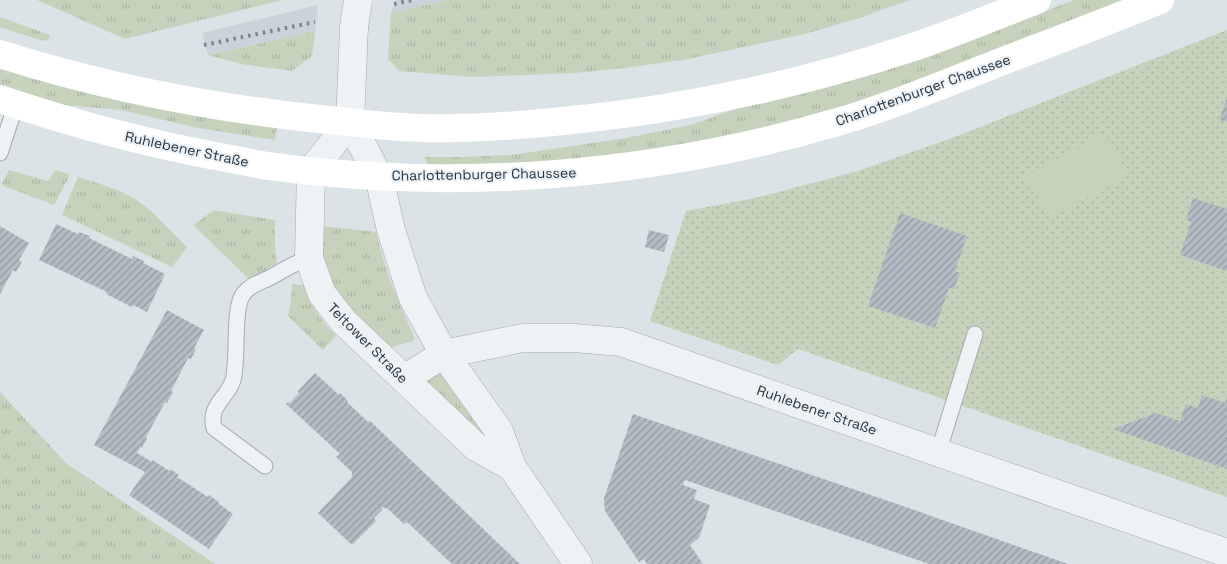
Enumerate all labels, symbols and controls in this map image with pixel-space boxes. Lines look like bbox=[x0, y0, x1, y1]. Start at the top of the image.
street label: Charlottenburger Chaussee bbox=[833, 50, 1013, 130]
street label: Ruhlebener Straße bbox=[124, 127, 250, 171]
street label: Charlottenburger Chaussee bbox=[391, 163, 577, 185]
street label: Teltower Straße bbox=[324, 299, 412, 387]
street label: Ruhlebener Straße bbox=[755, 381, 879, 439]

